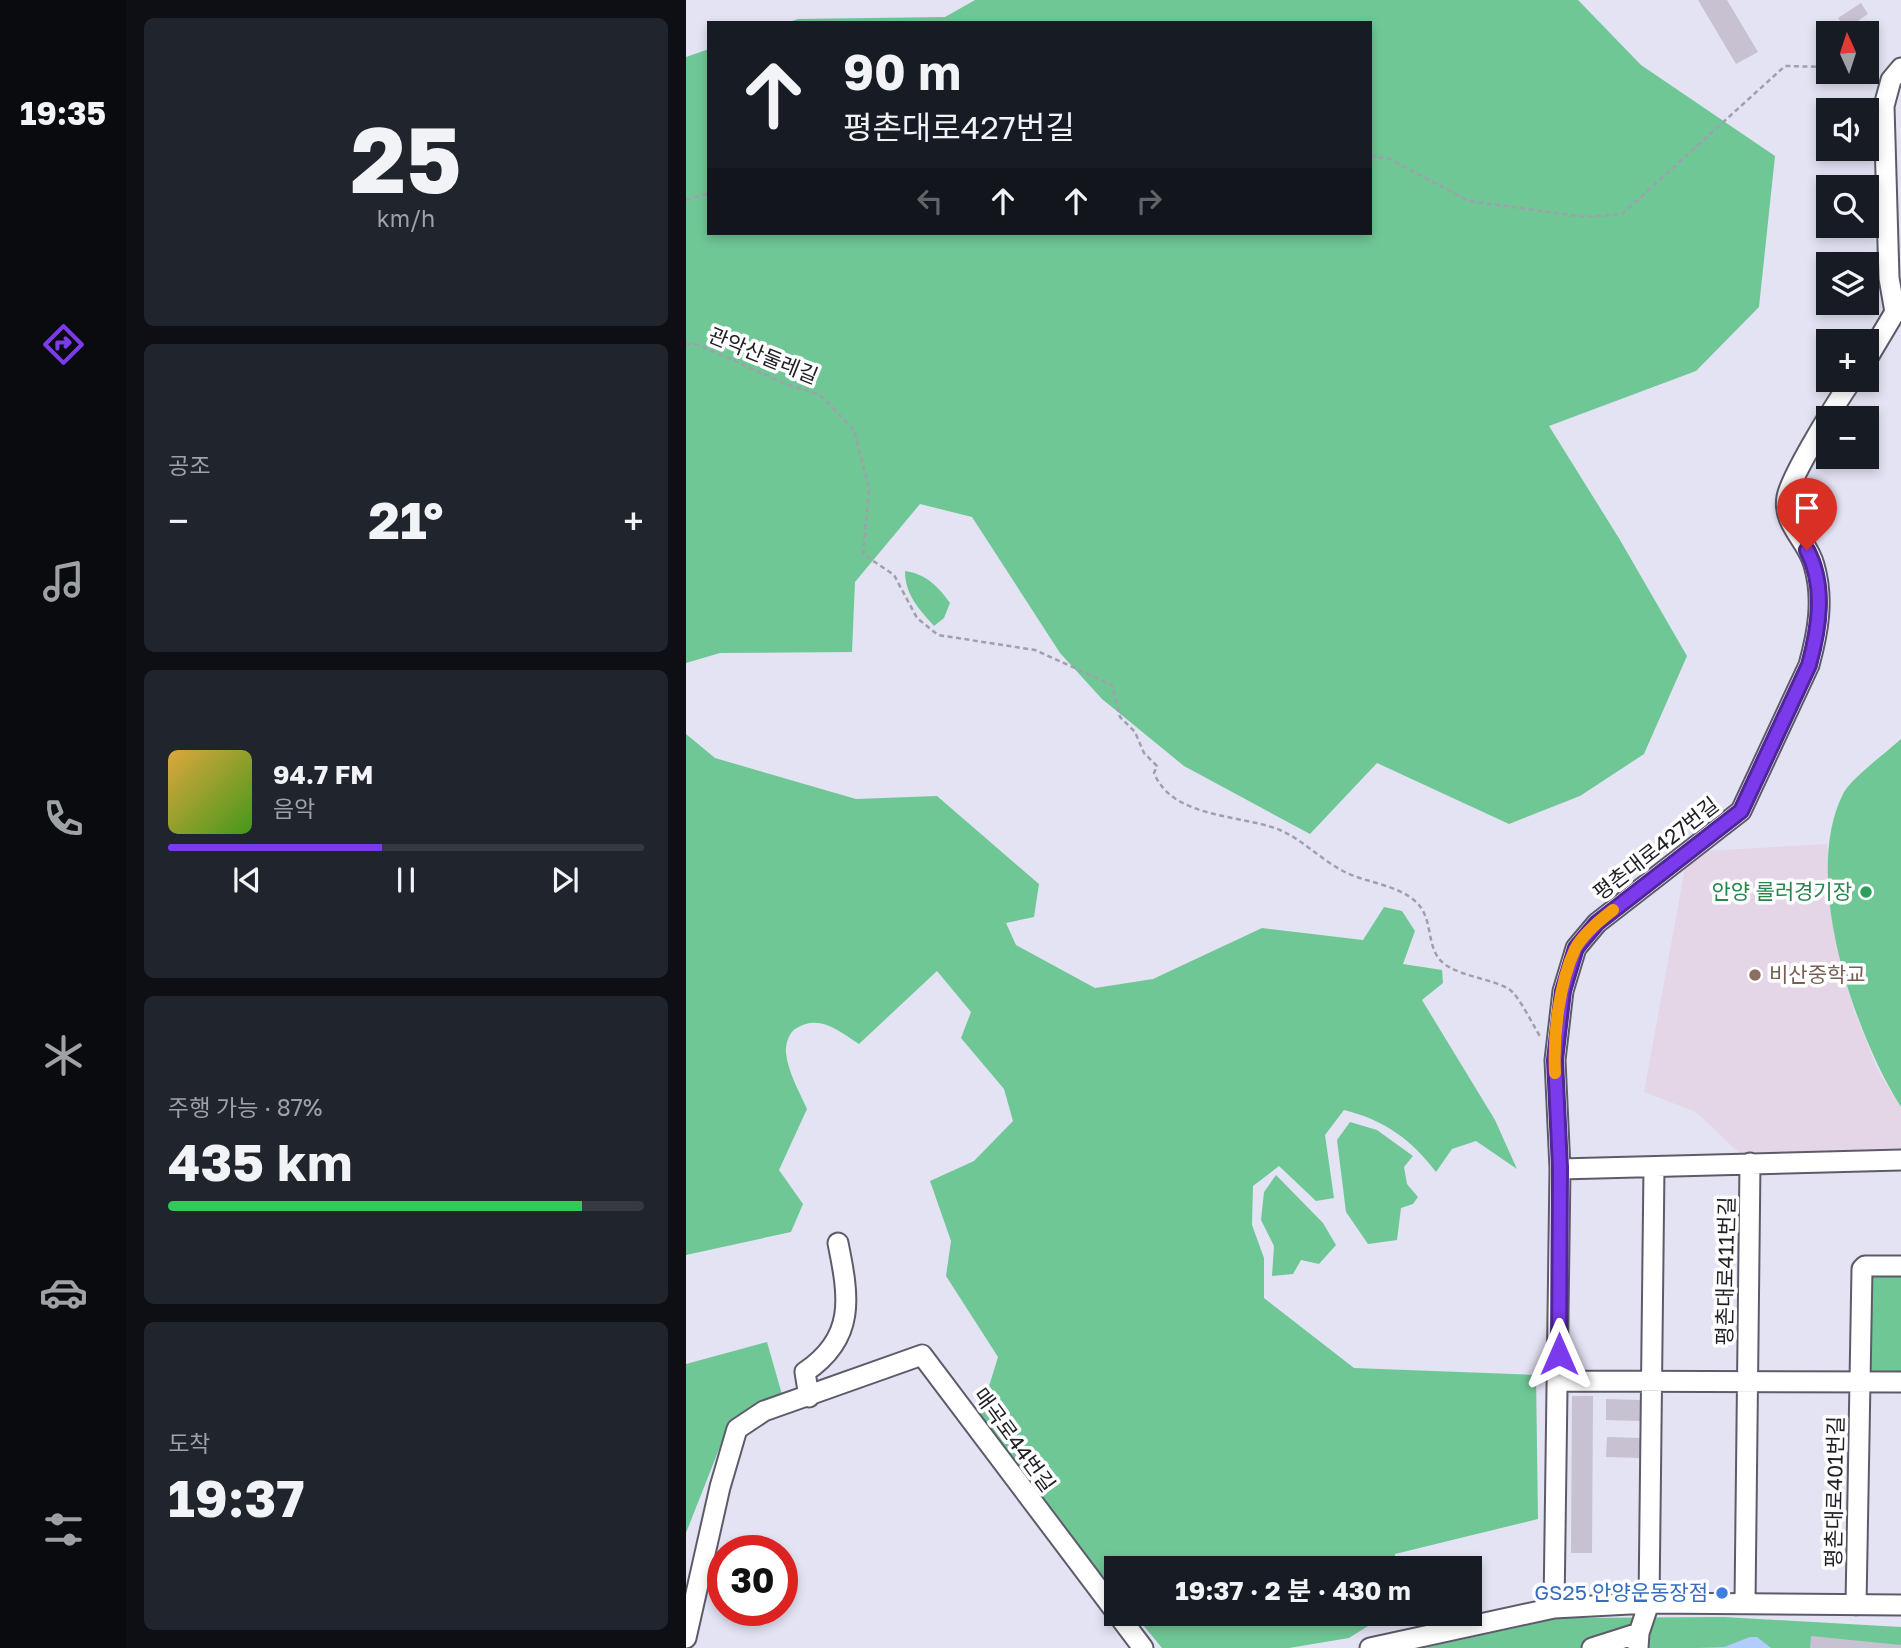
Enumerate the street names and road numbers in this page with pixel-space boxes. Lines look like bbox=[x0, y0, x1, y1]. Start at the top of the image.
street label: 관악산둘레길 bbox=[705, 321, 822, 389]
street label: 평촌대로427번길 bbox=[1587, 791, 1723, 905]
street label: 평촌대로411번길 bbox=[1711, 1196, 1739, 1346]
street label: 매곡로44번길 bbox=[968, 1382, 1061, 1496]
street label: 평촌대로401번길 bbox=[1820, 1416, 1848, 1568]

